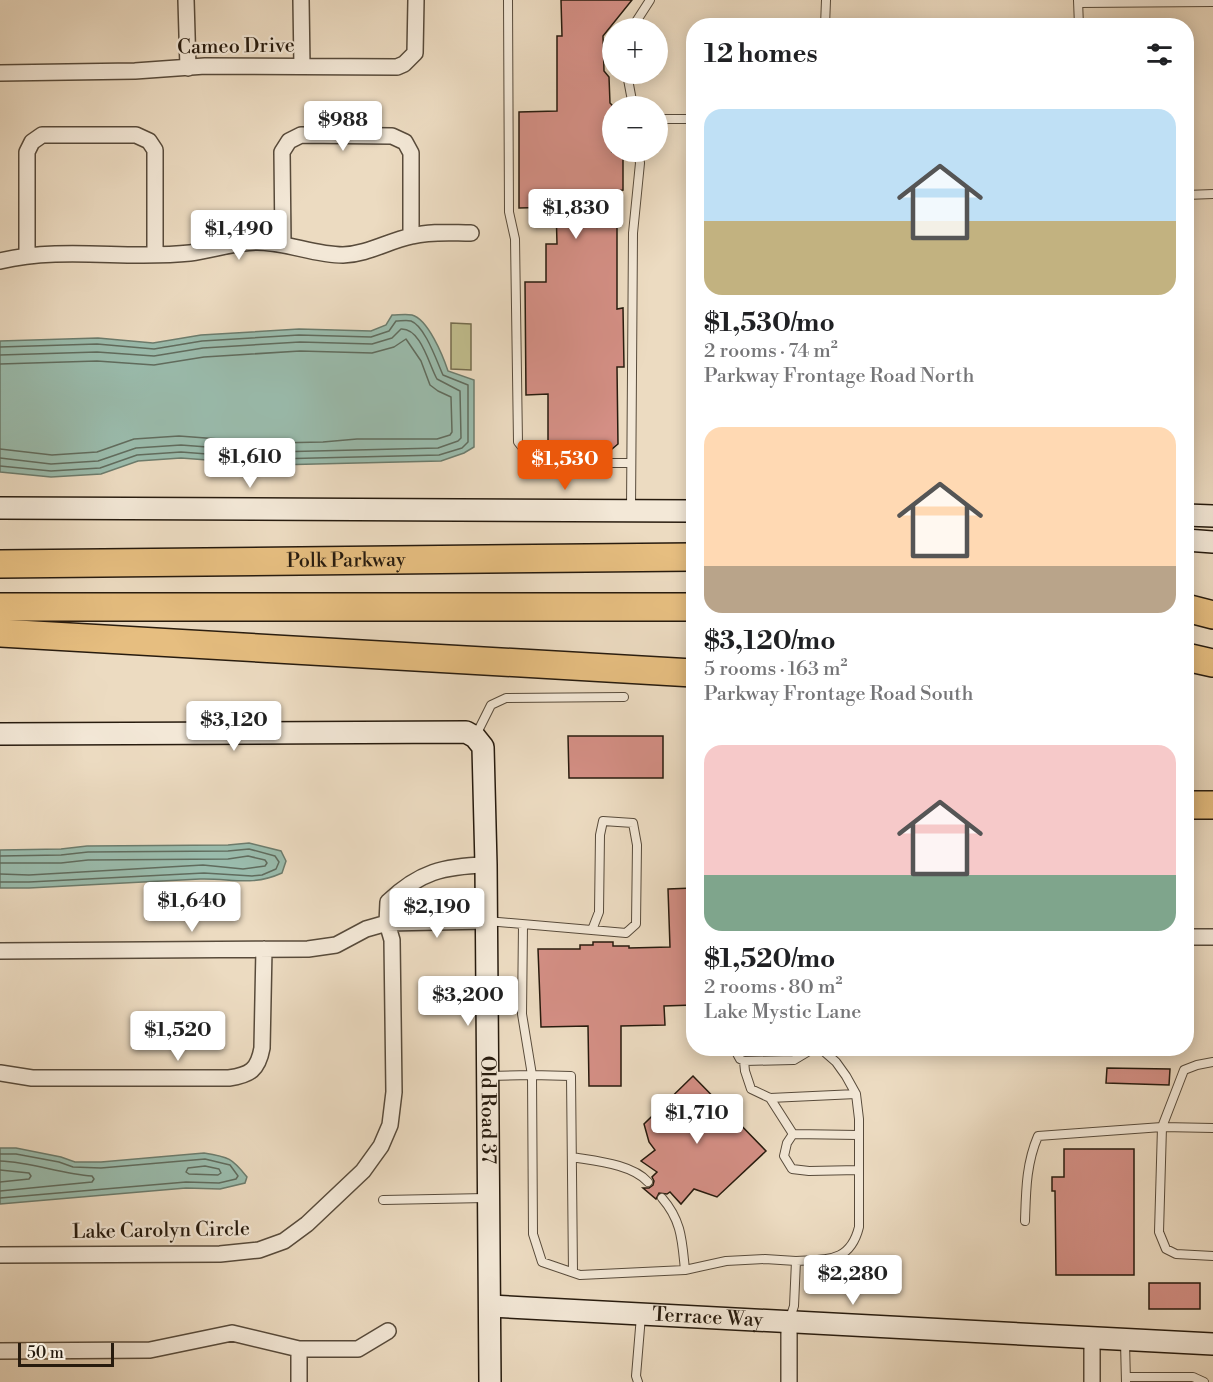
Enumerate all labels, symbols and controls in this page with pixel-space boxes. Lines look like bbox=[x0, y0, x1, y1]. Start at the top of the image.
map controls bbox=[602, 18, 668, 162]
button: + bbox=[602, 18, 668, 84]
street label: Cameo Drive bbox=[177, 33, 295, 61]
text: 12 homes bbox=[704, 38, 818, 70]
icon: filters bbox=[1143, 38, 1176, 71]
button: − bbox=[602, 96, 668, 162]
pin: $988 bbox=[307, 101, 379, 152]
text: $988 bbox=[318, 108, 368, 133]
icon: home bbox=[886, 148, 994, 256]
pin: $1,830 bbox=[527, 189, 625, 240]
text: $1,830 bbox=[542, 196, 610, 221]
pin: $1,490 bbox=[190, 210, 288, 261]
text: $1,490 bbox=[205, 217, 273, 242]
text: $1,530/mo bbox=[704, 307, 835, 339]
text: 2 rooms · 74 m² bbox=[704, 339, 838, 364]
text: Parkway Frontage Road North bbox=[704, 364, 974, 389]
pin: $1,610 bbox=[201, 438, 299, 489]
pin: $1,530 bbox=[516, 440, 614, 491]
text: $1,610 bbox=[218, 445, 282, 470]
text: $1,530 bbox=[532, 447, 598, 472]
icon: home bbox=[886, 466, 994, 574]
street label: Polk Parkway bbox=[286, 547, 406, 574]
text: $3,120/mo bbox=[704, 625, 835, 657]
text: 5 rooms · 163 m² bbox=[704, 657, 848, 682]
text: Parkway Frontage Road South bbox=[704, 682, 973, 707]
pin: $3,120 bbox=[185, 701, 283, 752]
text: $3,120 bbox=[200, 708, 268, 733]
icon: home bbox=[886, 784, 994, 892]
pin: $1,640 bbox=[143, 882, 241, 933]
pin: $2,190 bbox=[388, 888, 486, 939]
text: $1,640 bbox=[158, 889, 226, 914]
text: $2,190 bbox=[403, 895, 471, 920]
text: $1,520/mo bbox=[704, 943, 835, 975]
text: 2 rooms · 80 m² bbox=[704, 975, 842, 1000]
pin: $3,200 bbox=[419, 976, 517, 1027]
text: $3,200 bbox=[432, 983, 504, 1008]
text: Lake Mystic Lane bbox=[704, 1000, 861, 1025]
pin: $1,520 bbox=[129, 1011, 227, 1062]
text: $1,520 bbox=[144, 1018, 212, 1043]
street label: Old Road 37 bbox=[475, 1056, 501, 1164]
pin: $1,710 bbox=[648, 1094, 746, 1145]
text: $1,710 bbox=[665, 1101, 729, 1126]
street label: Lake Carolyn Circle bbox=[72, 1217, 250, 1245]
pin: $2,280 bbox=[804, 1255, 902, 1306]
text: $2,280 bbox=[818, 1262, 888, 1287]
street label: Terrace Way bbox=[652, 1302, 764, 1333]
scale bar bbox=[18, 1340, 114, 1368]
text: 50 m bbox=[27, 1343, 64, 1363]

